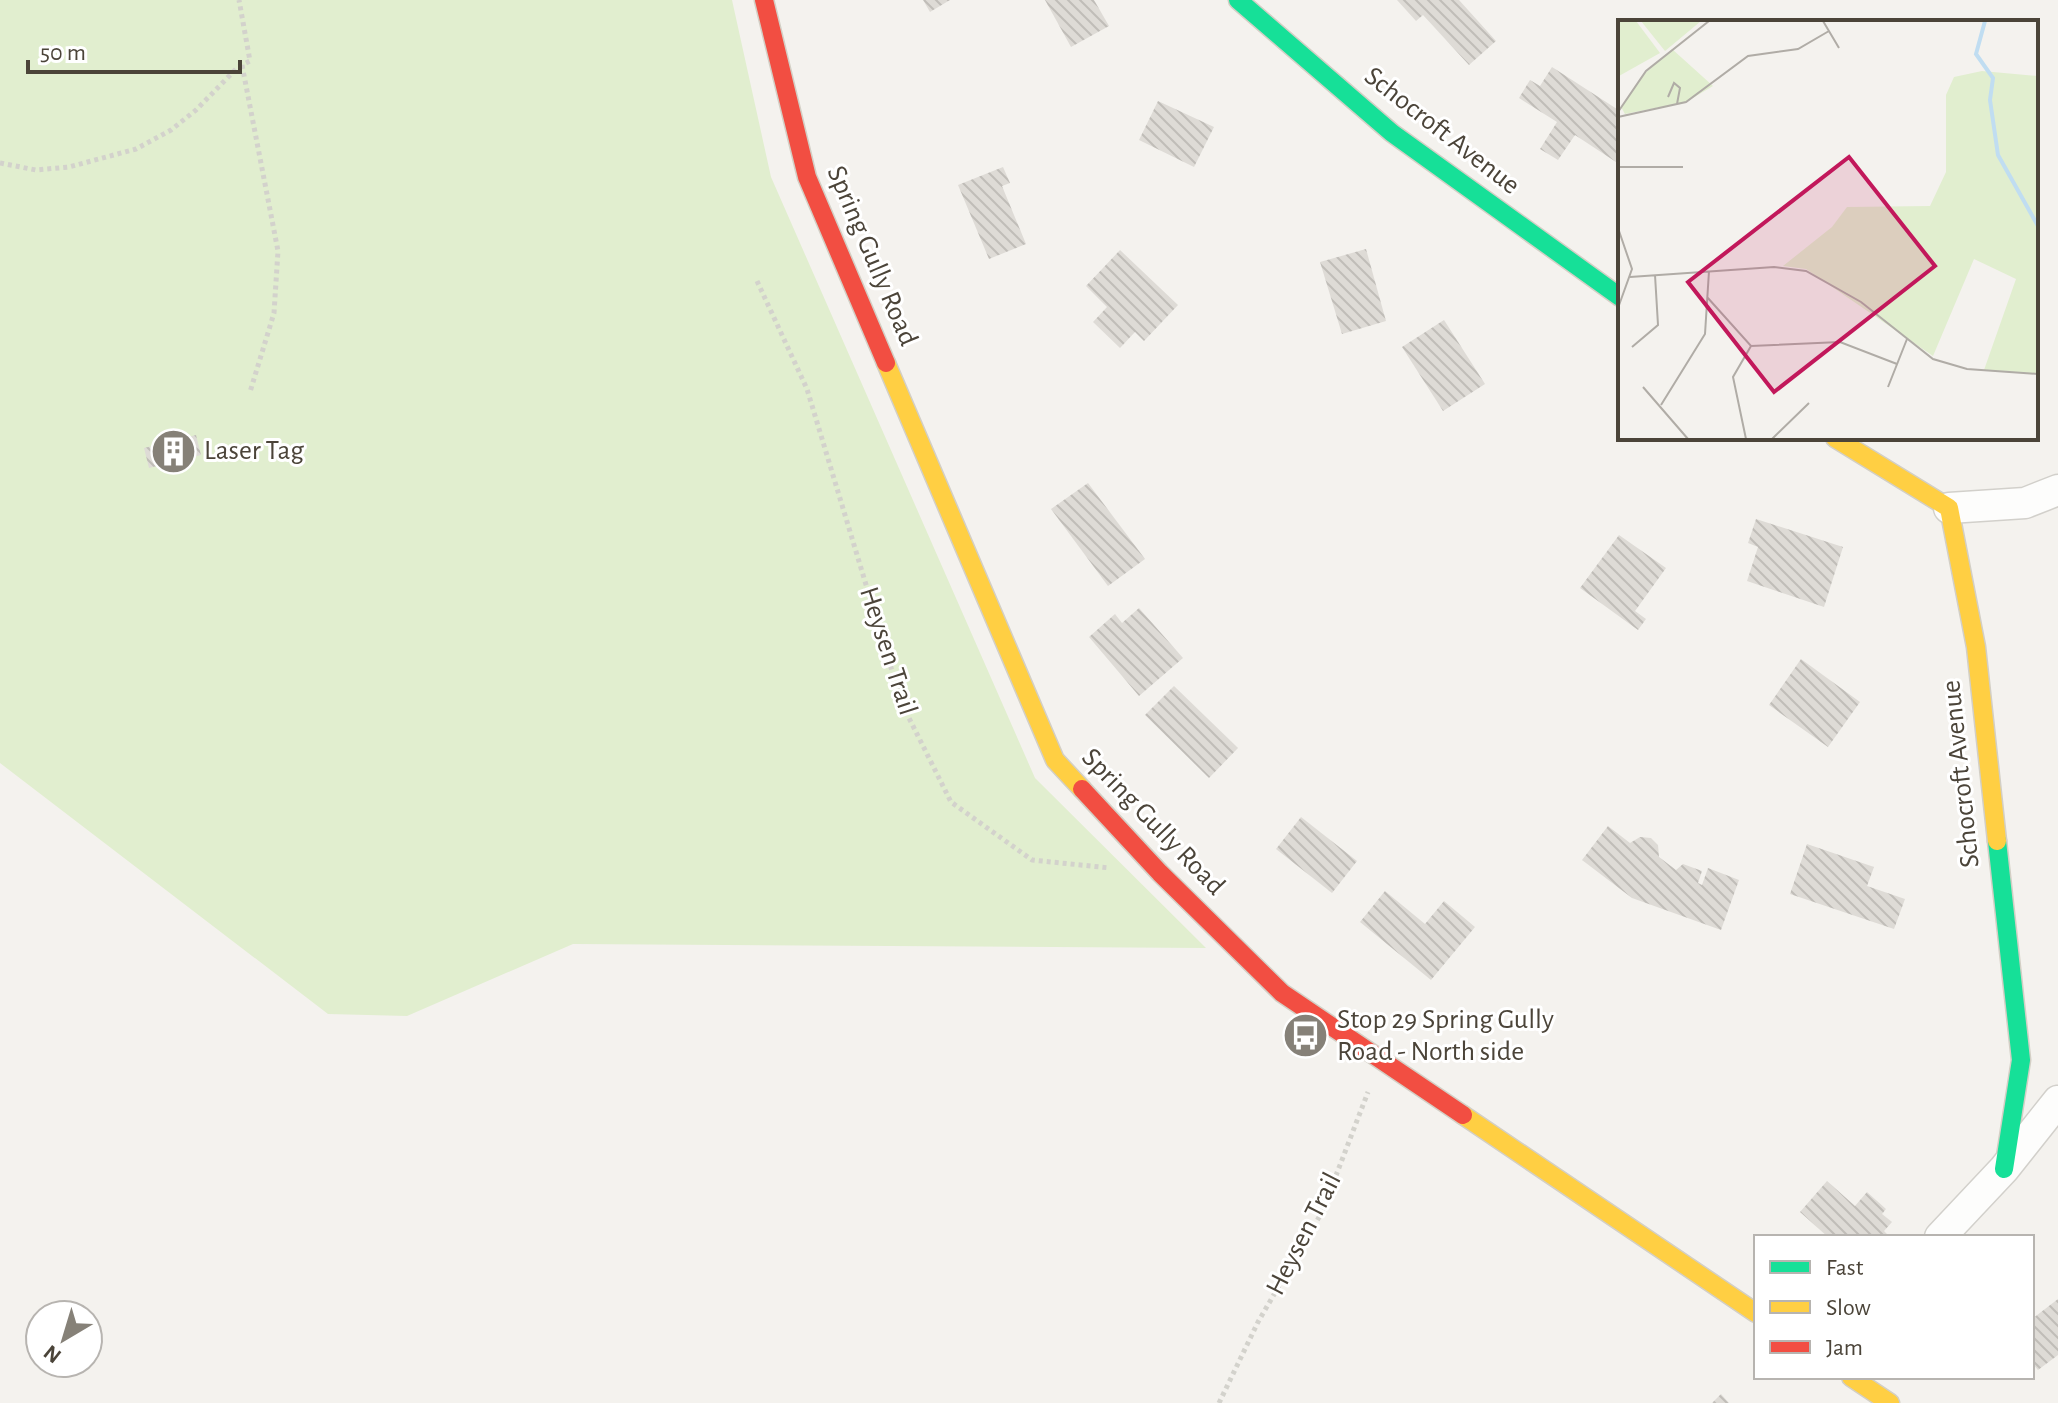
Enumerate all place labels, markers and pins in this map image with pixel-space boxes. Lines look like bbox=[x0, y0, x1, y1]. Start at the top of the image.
building icon: Laser Tag bbox=[149, 427, 197, 475]
place label: Laser Tag bbox=[204, 437, 304, 465]
place label: Stop 29 Spring Gully Road - North side bbox=[1337, 1006, 1554, 1066]
bus stop icon: Stop 29 Spring Gully Road - North side bbox=[1282, 1012, 1330, 1060]

